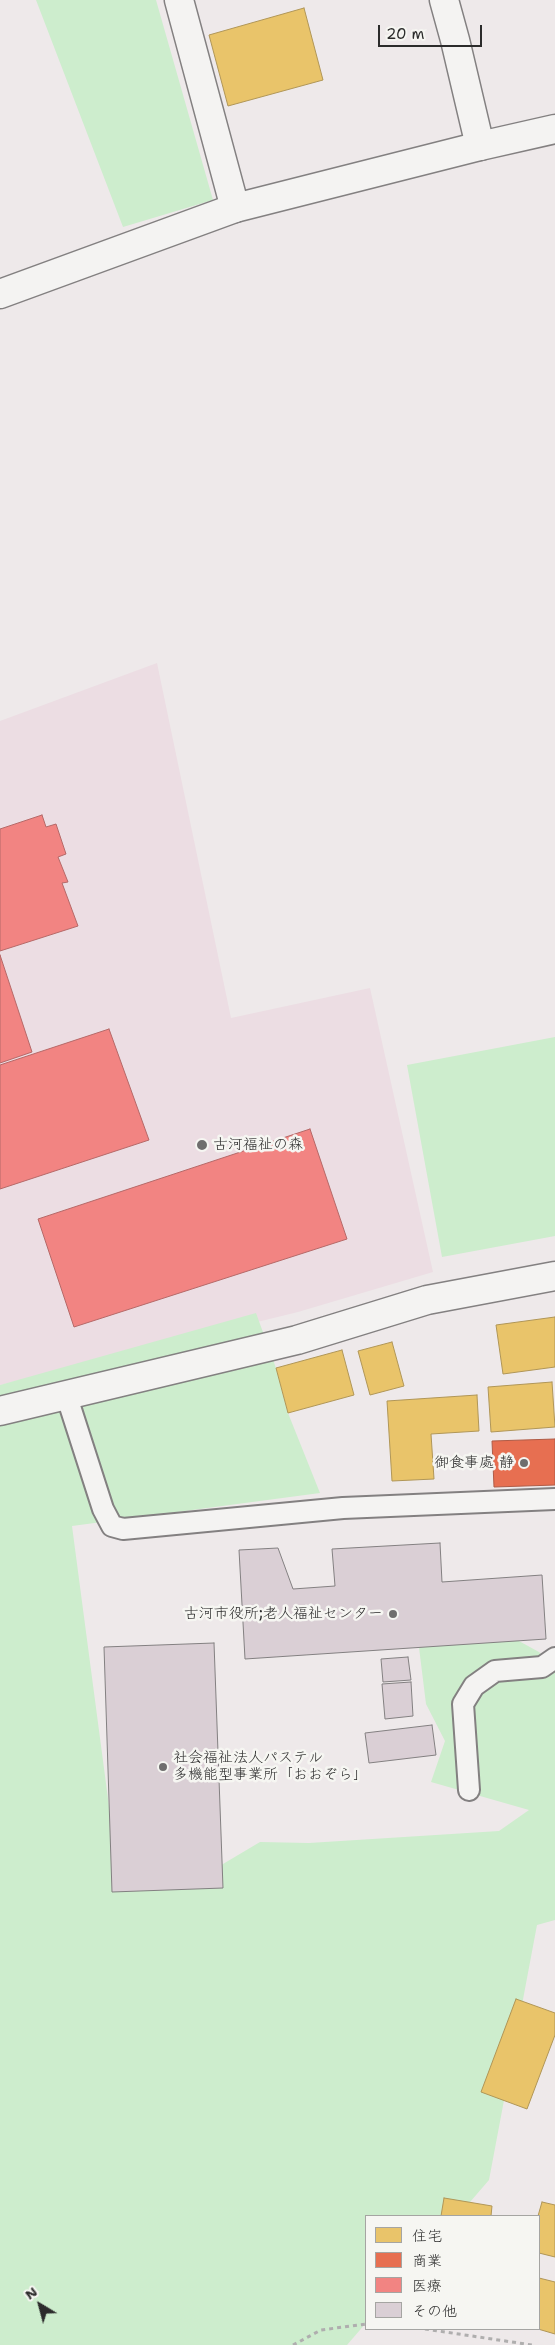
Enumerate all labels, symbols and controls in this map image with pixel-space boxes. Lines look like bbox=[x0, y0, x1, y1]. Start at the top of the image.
scale bar bbox=[380, 15, 484, 47]
text: 20 m bbox=[386, 24, 425, 44]
place label: 古河福祉の森 bbox=[213, 1136, 303, 1154]
marker: 古河福祉の森 bbox=[195, 1138, 209, 1152]
place label: 御食事處 静 bbox=[434, 1454, 514, 1472]
marker: 御食事處 静 bbox=[518, 1457, 530, 1469]
place label: 古河市役所;老人福祉センター bbox=[184, 1605, 383, 1623]
marker: 古河市役所;老人福祉センター bbox=[387, 1608, 399, 1620]
place label: 社会福祉法人パステル 多機能型事業所「おおぞら」 bbox=[173, 1749, 368, 1784]
marker: 社会福祉法人パステル 多機能型事業所「おおぞら」 bbox=[157, 1761, 169, 1773]
legend bbox=[365, 2215, 540, 2330]
text: 住宅 bbox=[412, 2226, 442, 2246]
text: 商業 bbox=[412, 2251, 442, 2271]
text: 医療 bbox=[412, 2276, 442, 2296]
north arrow bbox=[15, 2280, 65, 2330]
text: N bbox=[21, 2282, 41, 2304]
text: その他 bbox=[412, 2301, 457, 2321]

